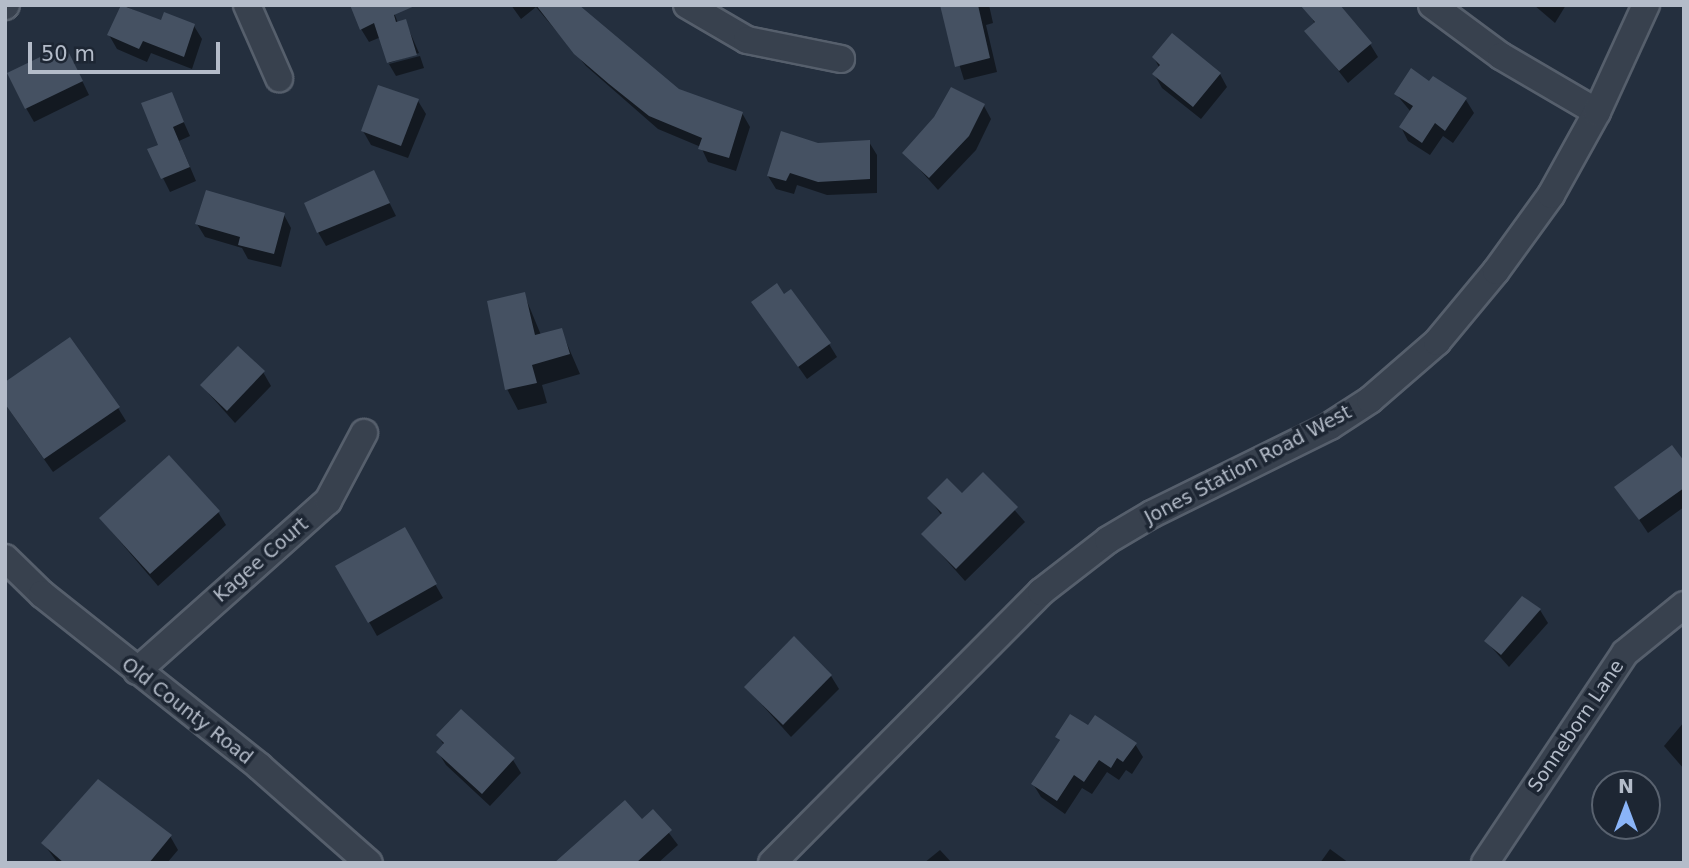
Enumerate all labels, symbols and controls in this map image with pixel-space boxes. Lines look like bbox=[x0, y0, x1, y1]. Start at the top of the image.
scale bar bbox=[32, 28, 224, 72]
text: 50 m bbox=[41, 42, 95, 66]
street label: Jones Station Road West bbox=[1141, 401, 1355, 529]
street label: Kagee Court bbox=[209, 513, 313, 607]
street label: Old County Road bbox=[117, 653, 257, 769]
street label: Sonneborn Lane bbox=[1523, 656, 1629, 796]
north arrow bbox=[1591, 770, 1661, 840]
text: N bbox=[1618, 775, 1634, 797]

